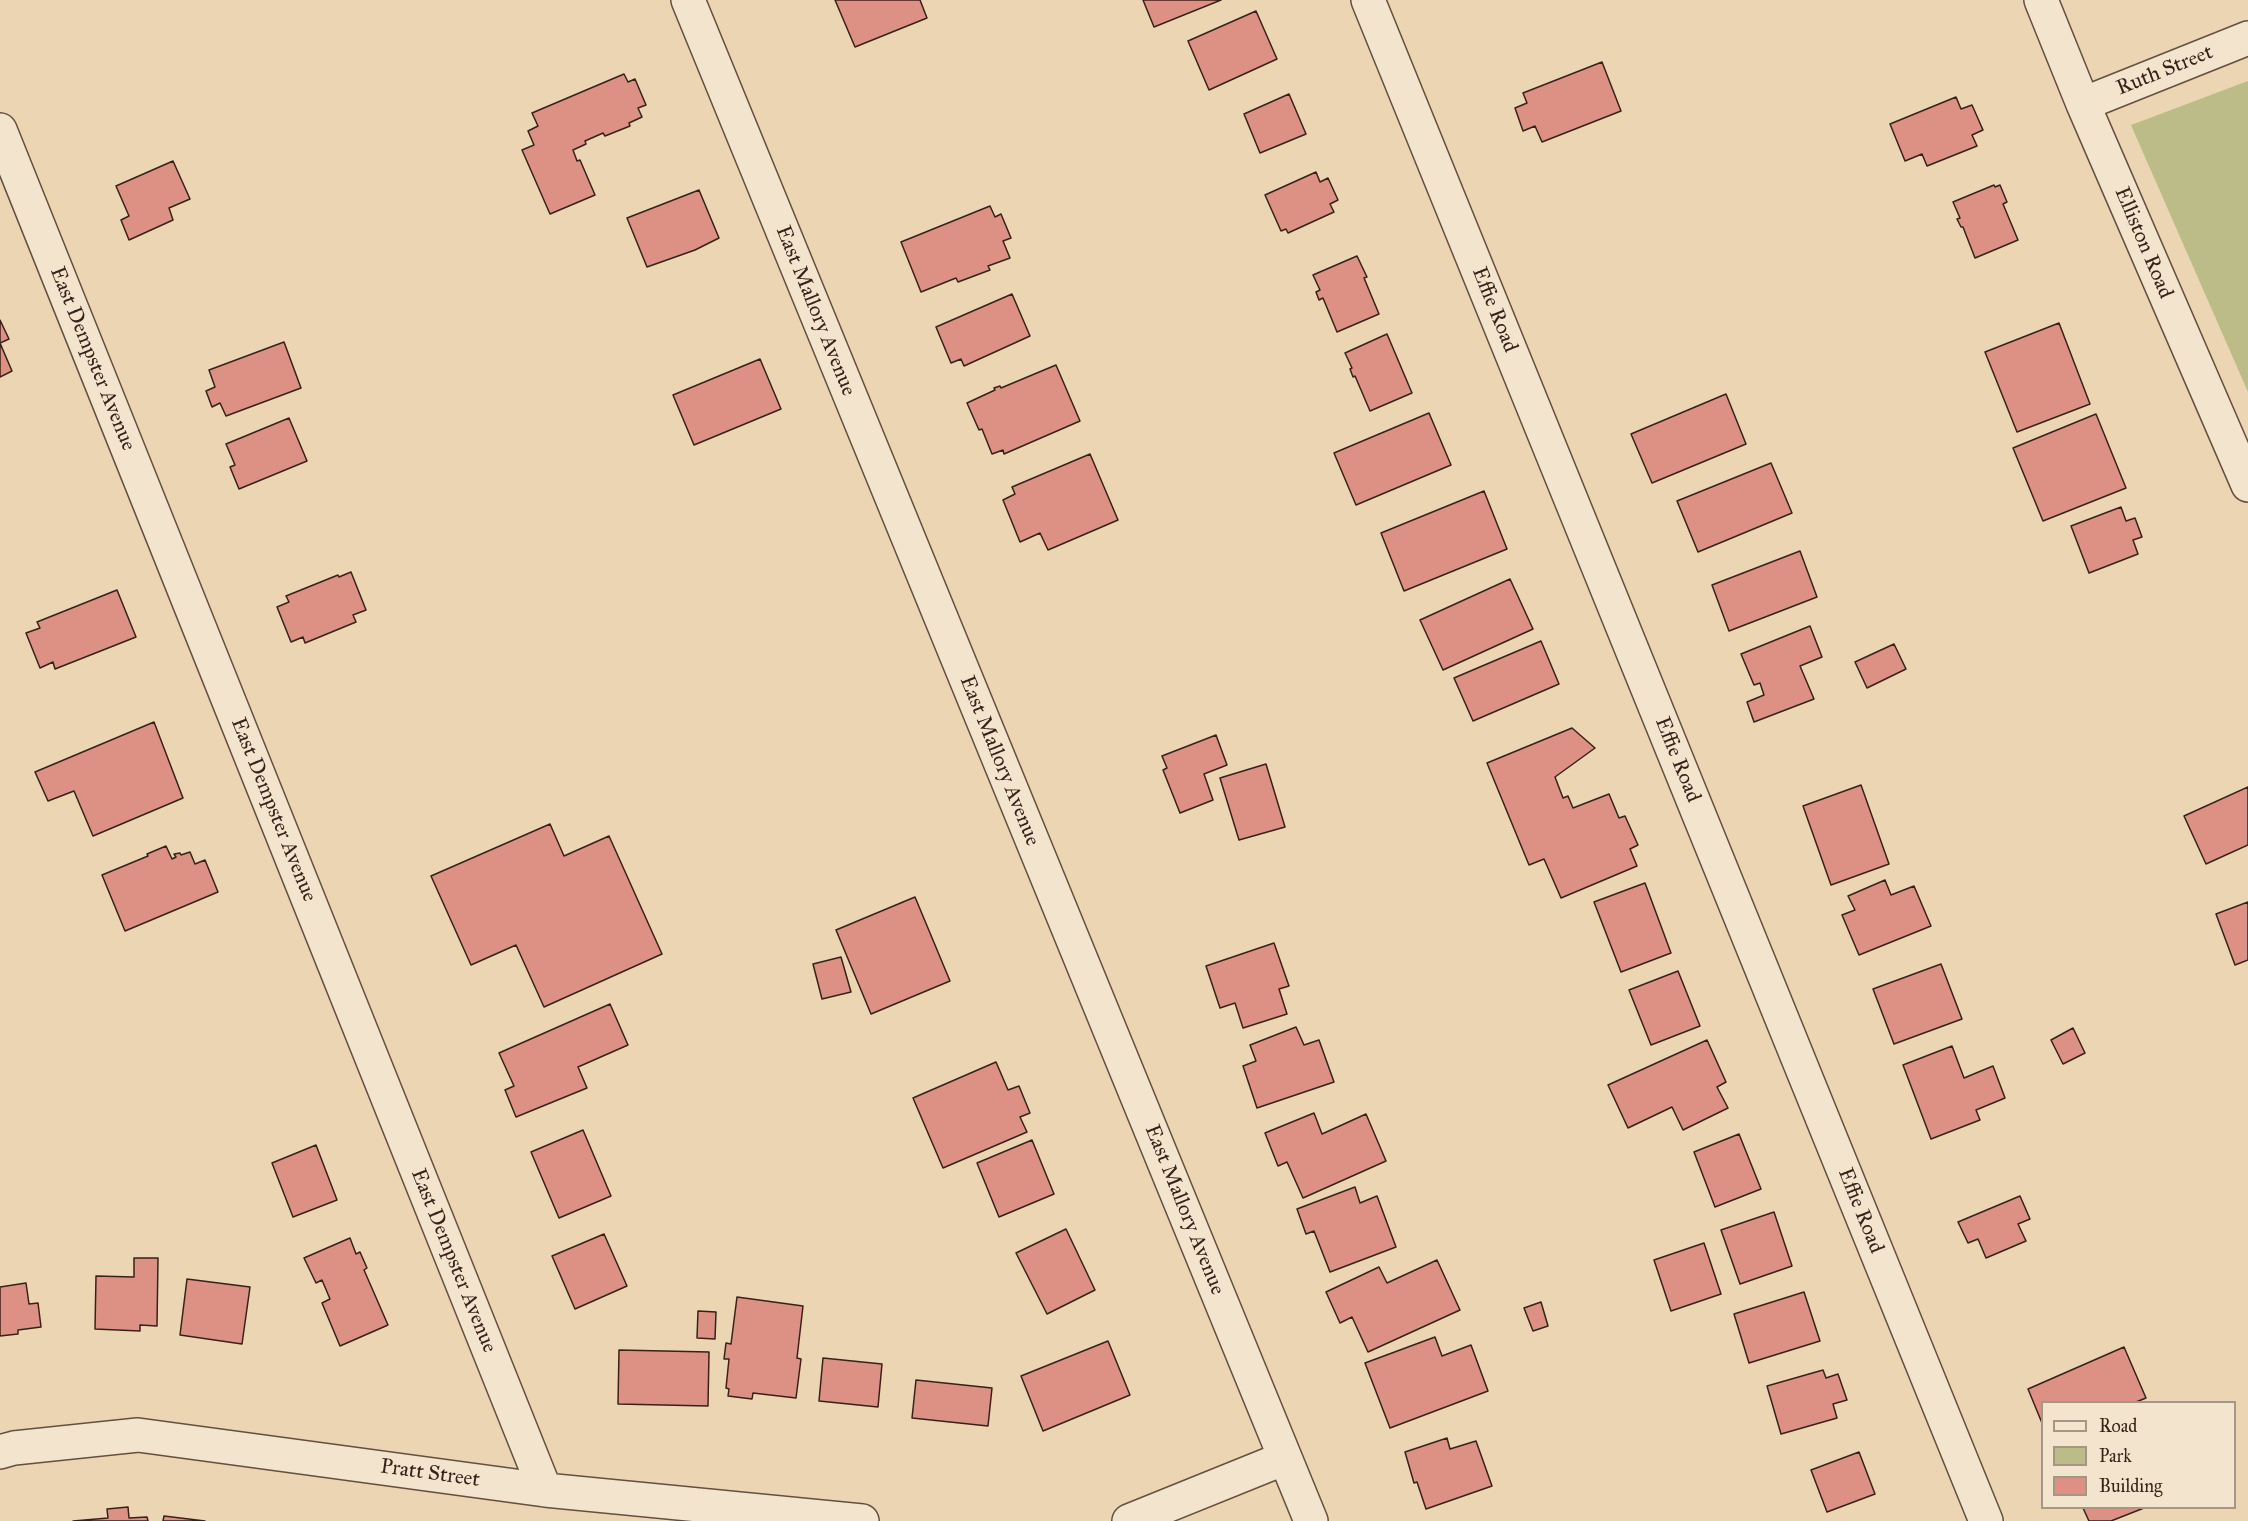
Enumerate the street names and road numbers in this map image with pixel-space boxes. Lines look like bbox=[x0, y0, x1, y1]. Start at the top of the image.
street label: Ruth Street bbox=[2113, 40, 2217, 102]
street label: Elliston Road bbox=[2108, 183, 2178, 303]
street label: East Mallory Avenue bbox=[769, 222, 861, 400]
street label: East Dempster Avenue bbox=[44, 263, 140, 455]
street label: Effie Road bbox=[1466, 264, 1522, 356]
street label: East Mallory Avenue bbox=[953, 672, 1045, 850]
street label: East Dempster Avenue bbox=[225, 714, 321, 906]
street label: Effie Road bbox=[1649, 714, 1705, 806]
street label: East Mallory Avenue bbox=[1138, 1121, 1230, 1299]
street label: East Dempster Avenue bbox=[405, 1165, 501, 1357]
street label: Effie Road bbox=[1832, 1165, 1888, 1257]
street label: Pratt Street bbox=[379, 1455, 481, 1493]

